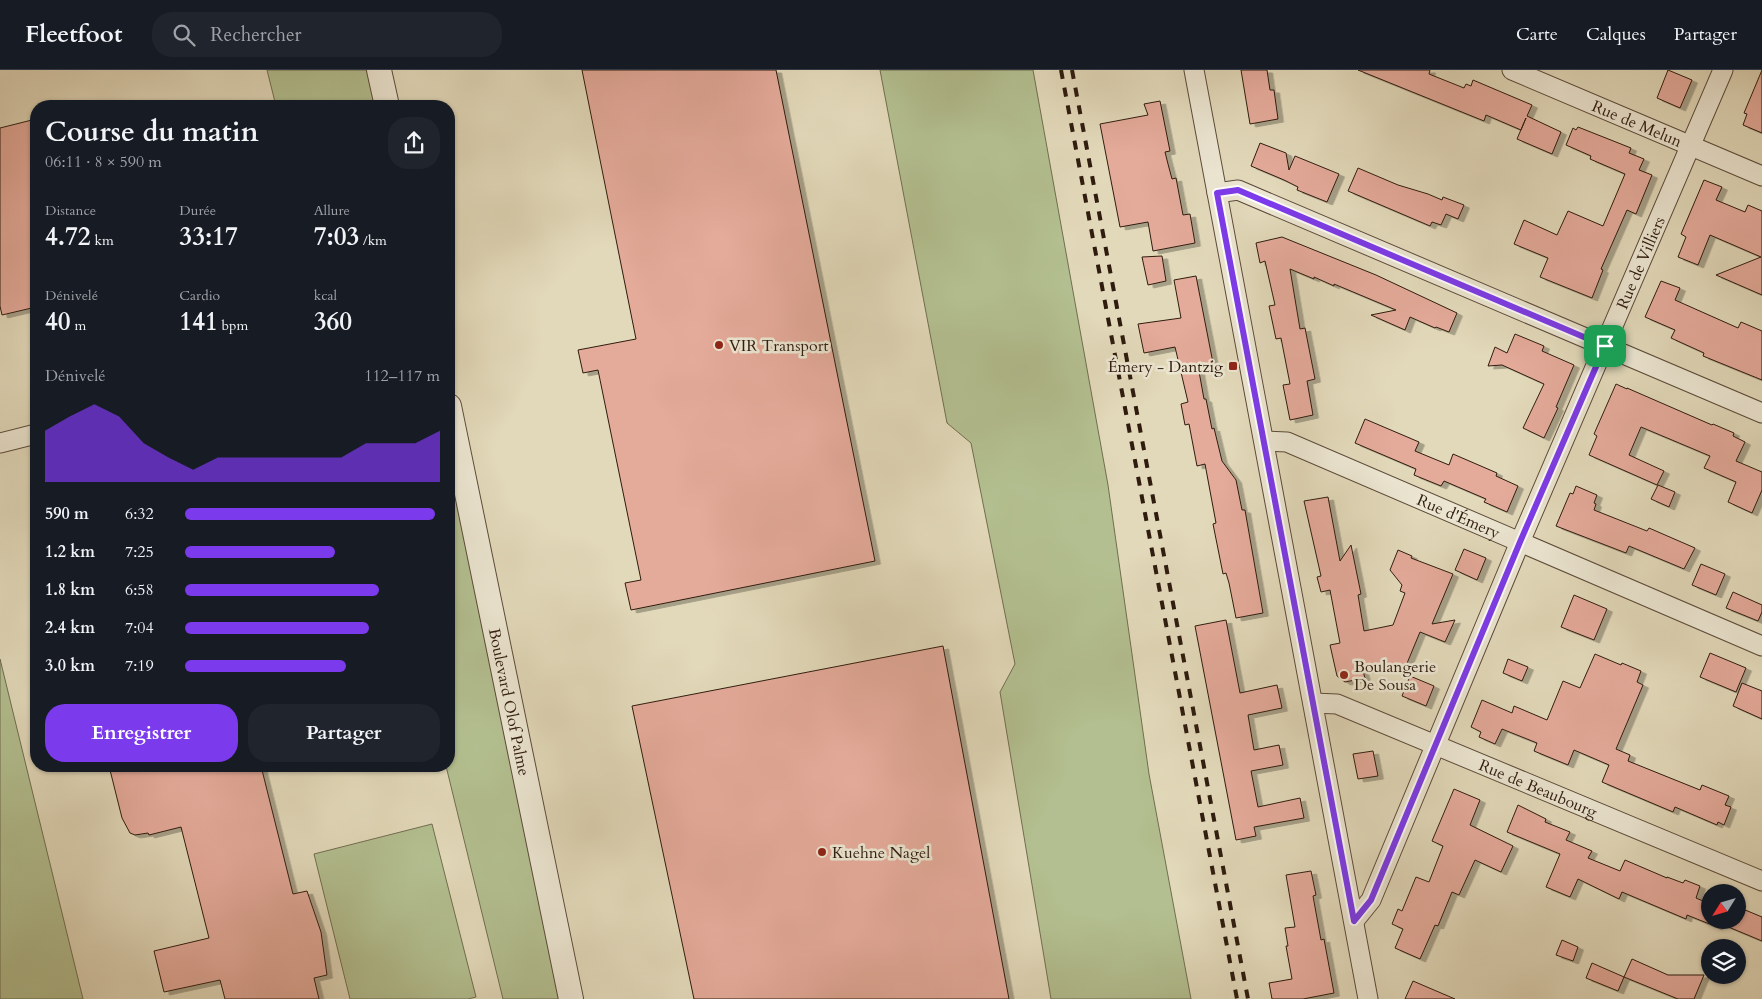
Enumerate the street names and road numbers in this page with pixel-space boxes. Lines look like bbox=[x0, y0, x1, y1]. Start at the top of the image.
street label: Rue de Melun bbox=[1588, 95, 1685, 153]
street label: Rue de Villiers bbox=[1611, 213, 1671, 313]
street label: Rue d'Émery bbox=[1413, 489, 1504, 545]
street label: Boulevard Olof Palme bbox=[483, 626, 535, 778]
street label: Rue de Beaubourg bbox=[1475, 754, 1600, 823]

